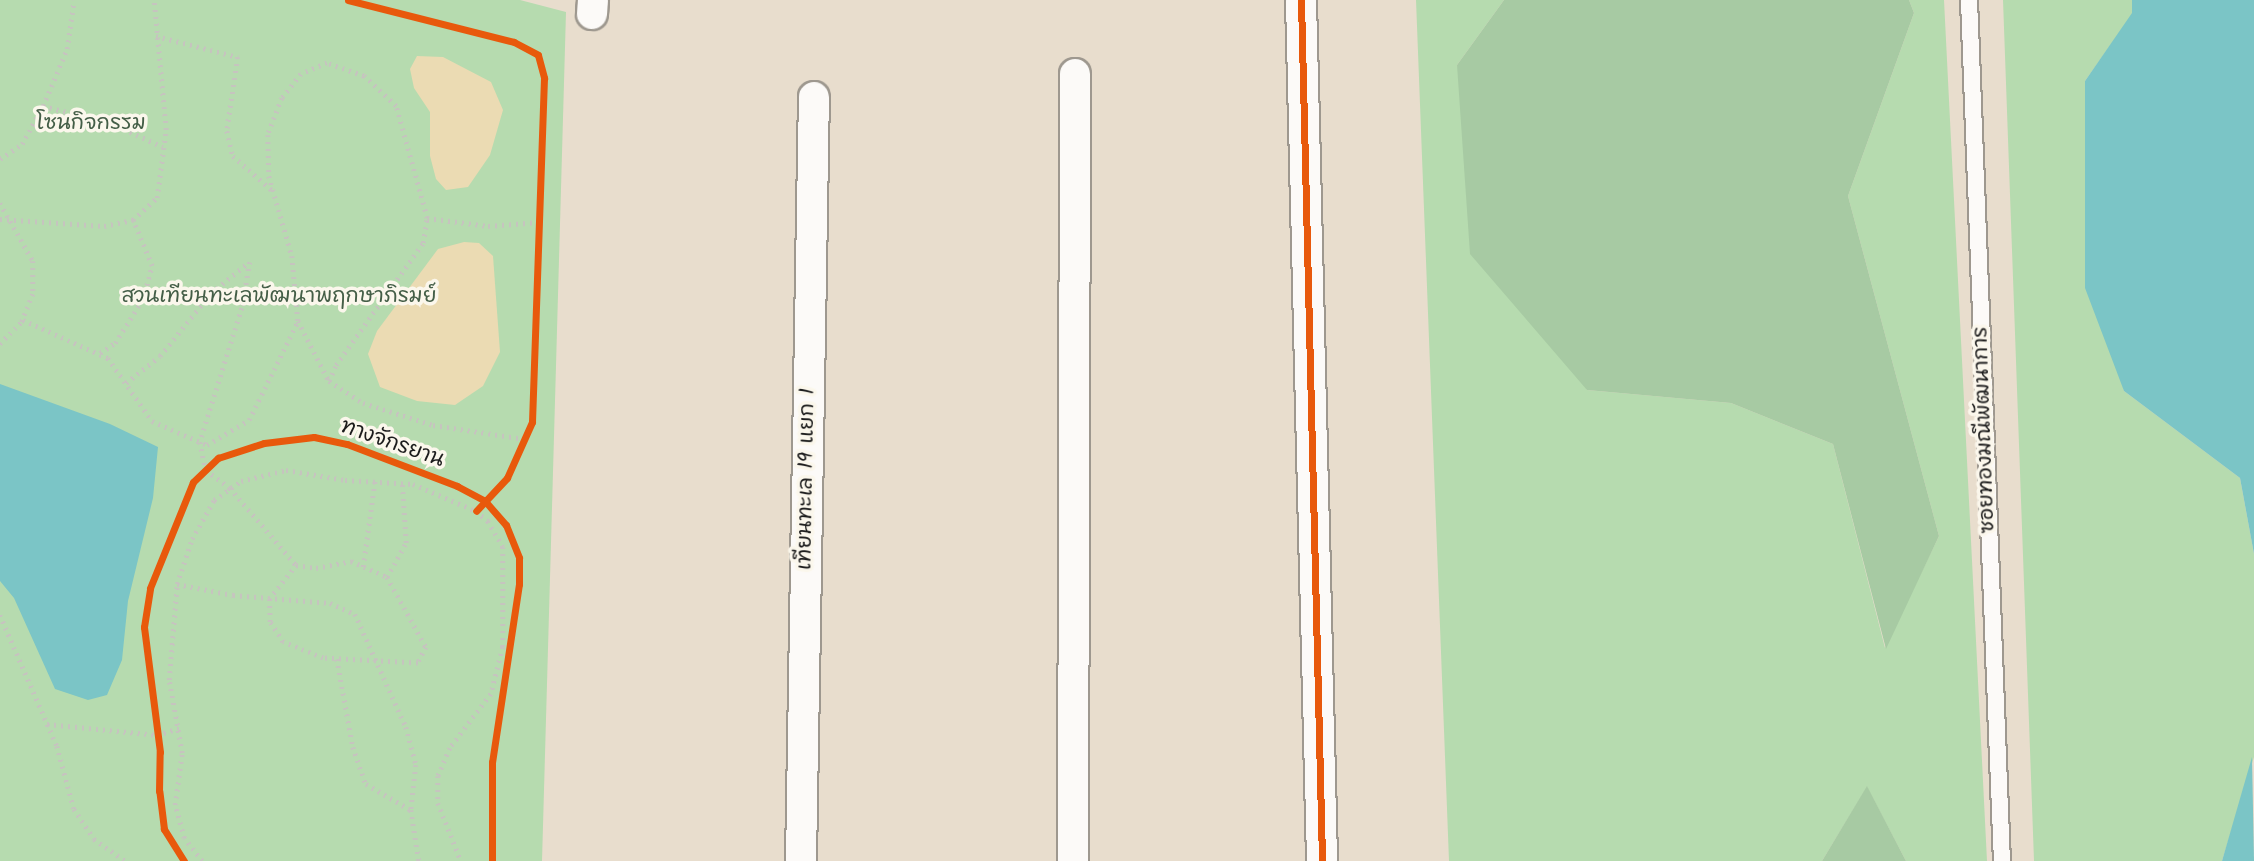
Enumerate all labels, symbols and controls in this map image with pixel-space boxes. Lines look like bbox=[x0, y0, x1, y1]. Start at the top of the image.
park label: โซนกิจกรรม bbox=[36, 111, 146, 137]
park label: สวนเทียนทะเลพัฒนาพฤกษาภิรมย์ bbox=[121, 284, 437, 310]
street label: ซอยทองมณีพัฒนาการ bbox=[1969, 326, 2001, 534]
street label: เทียนทะเล 19 แยก 1 bbox=[793, 388, 821, 570]
street label: ทางจักรยาน bbox=[337, 415, 447, 473]

